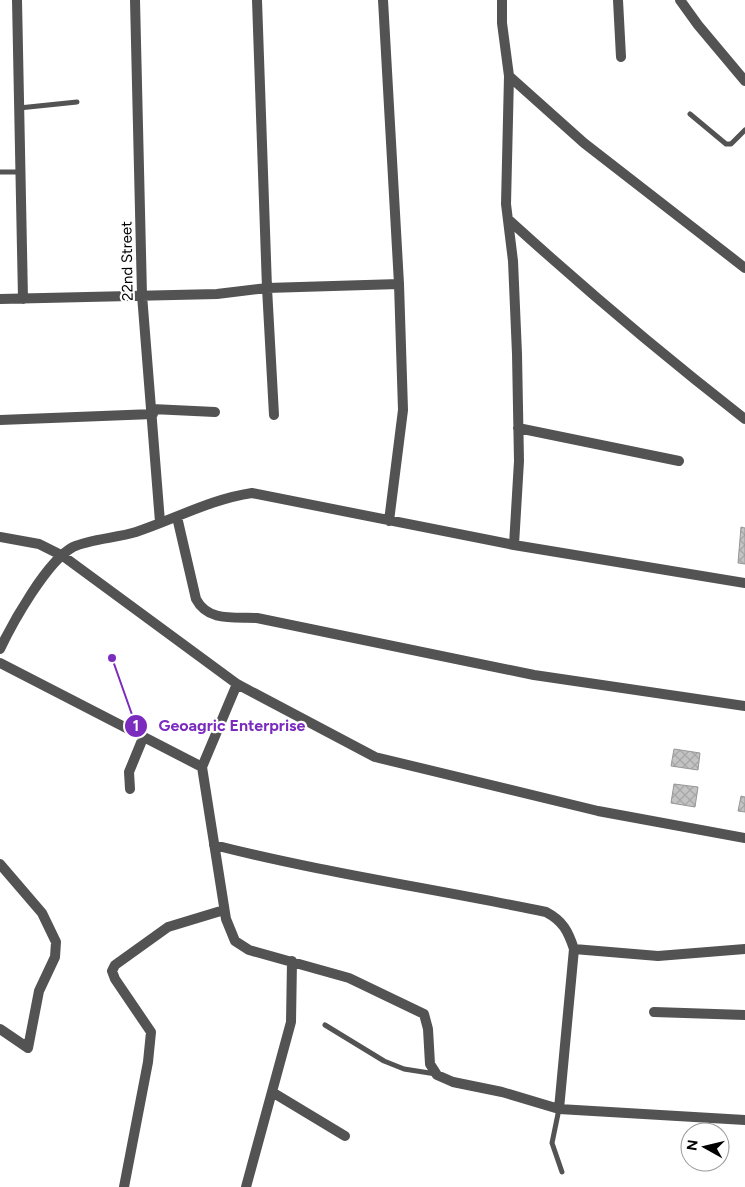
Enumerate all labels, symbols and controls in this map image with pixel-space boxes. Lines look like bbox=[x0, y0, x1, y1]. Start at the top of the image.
street label: 22nd Street bbox=[117, 221, 137, 301]
callout: Geoagric Enterprise bbox=[124, 710, 316, 741]
text: Geoagric Enterprise bbox=[159, 716, 306, 735]
text: 1 bbox=[133, 717, 139, 735]
north arrow bbox=[680, 1122, 730, 1172]
text: N bbox=[683, 1139, 702, 1152]

